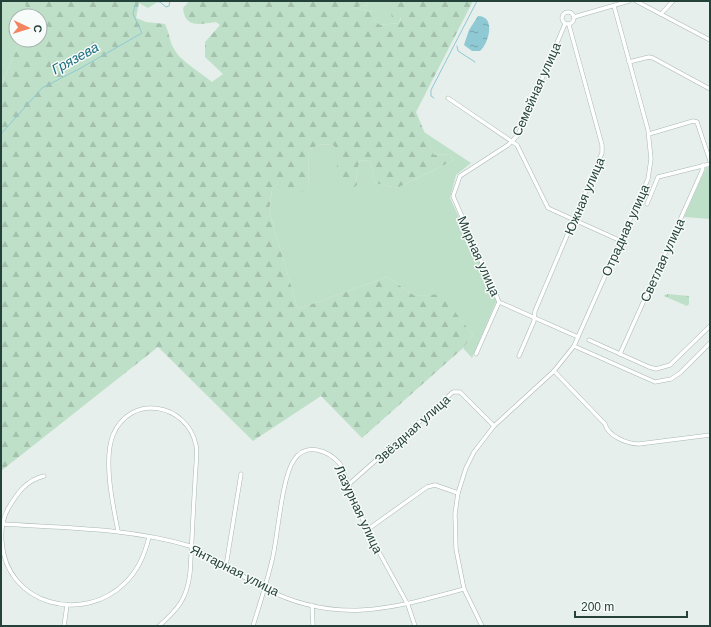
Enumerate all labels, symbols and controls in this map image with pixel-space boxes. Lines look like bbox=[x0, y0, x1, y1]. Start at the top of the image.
north arrow bbox=[8, 8, 48, 48]
text: С bbox=[32, 24, 44, 33]
water label: Грязева bbox=[49, 39, 101, 77]
street label: Семейная улица bbox=[509, 39, 564, 138]
street label: Южная улица bbox=[561, 155, 608, 237]
street label: Отрадная улица bbox=[598, 181, 653, 278]
street label: Мирная улица bbox=[454, 214, 503, 299]
street label: Светлая улица bbox=[637, 215, 688, 304]
street label: Звёздная улица bbox=[372, 391, 454, 467]
street label: Лазурная улица bbox=[332, 463, 386, 556]
street label: Янтарная улица bbox=[188, 542, 282, 600]
scale bar bbox=[575, 593, 687, 619]
text: 200 m bbox=[581, 600, 614, 614]

